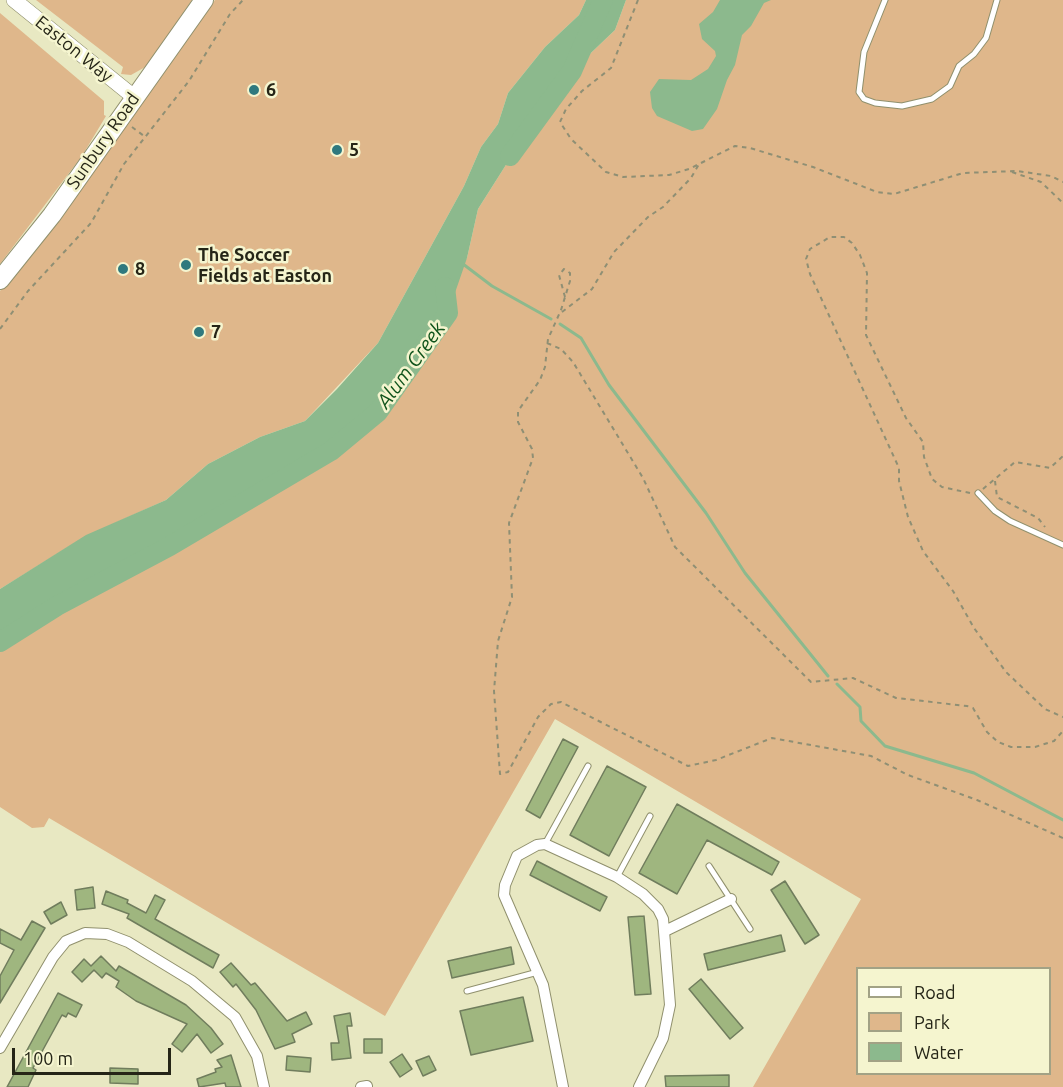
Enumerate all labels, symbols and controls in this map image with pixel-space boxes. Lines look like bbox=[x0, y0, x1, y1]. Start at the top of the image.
street label: Easton Way bbox=[31, 11, 117, 87]
place label: 6 bbox=[266, 79, 276, 101]
marker: 6 bbox=[247, 83, 261, 97]
street label: Sunbury Road bbox=[62, 89, 144, 193]
place label: 5 bbox=[349, 139, 359, 161]
marker: 5 bbox=[330, 143, 344, 157]
place label: The Soccer Fields at Easton bbox=[198, 244, 332, 286]
place label: 8 bbox=[135, 258, 145, 280]
marker: The Soccer Fields at Easton bbox=[179, 258, 193, 272]
marker: 8 bbox=[116, 262, 130, 276]
water label: Alum Creek bbox=[372, 317, 450, 413]
place label: 7 bbox=[211, 321, 221, 343]
marker: 7 bbox=[192, 325, 206, 339]
legend bbox=[856, 967, 1051, 1075]
text: Road bbox=[914, 982, 956, 1002]
text: Park bbox=[914, 1012, 950, 1032]
scale bar bbox=[15, 1036, 174, 1074]
text: Water bbox=[914, 1042, 963, 1062]
text: 100 m bbox=[23, 1048, 73, 1068]

